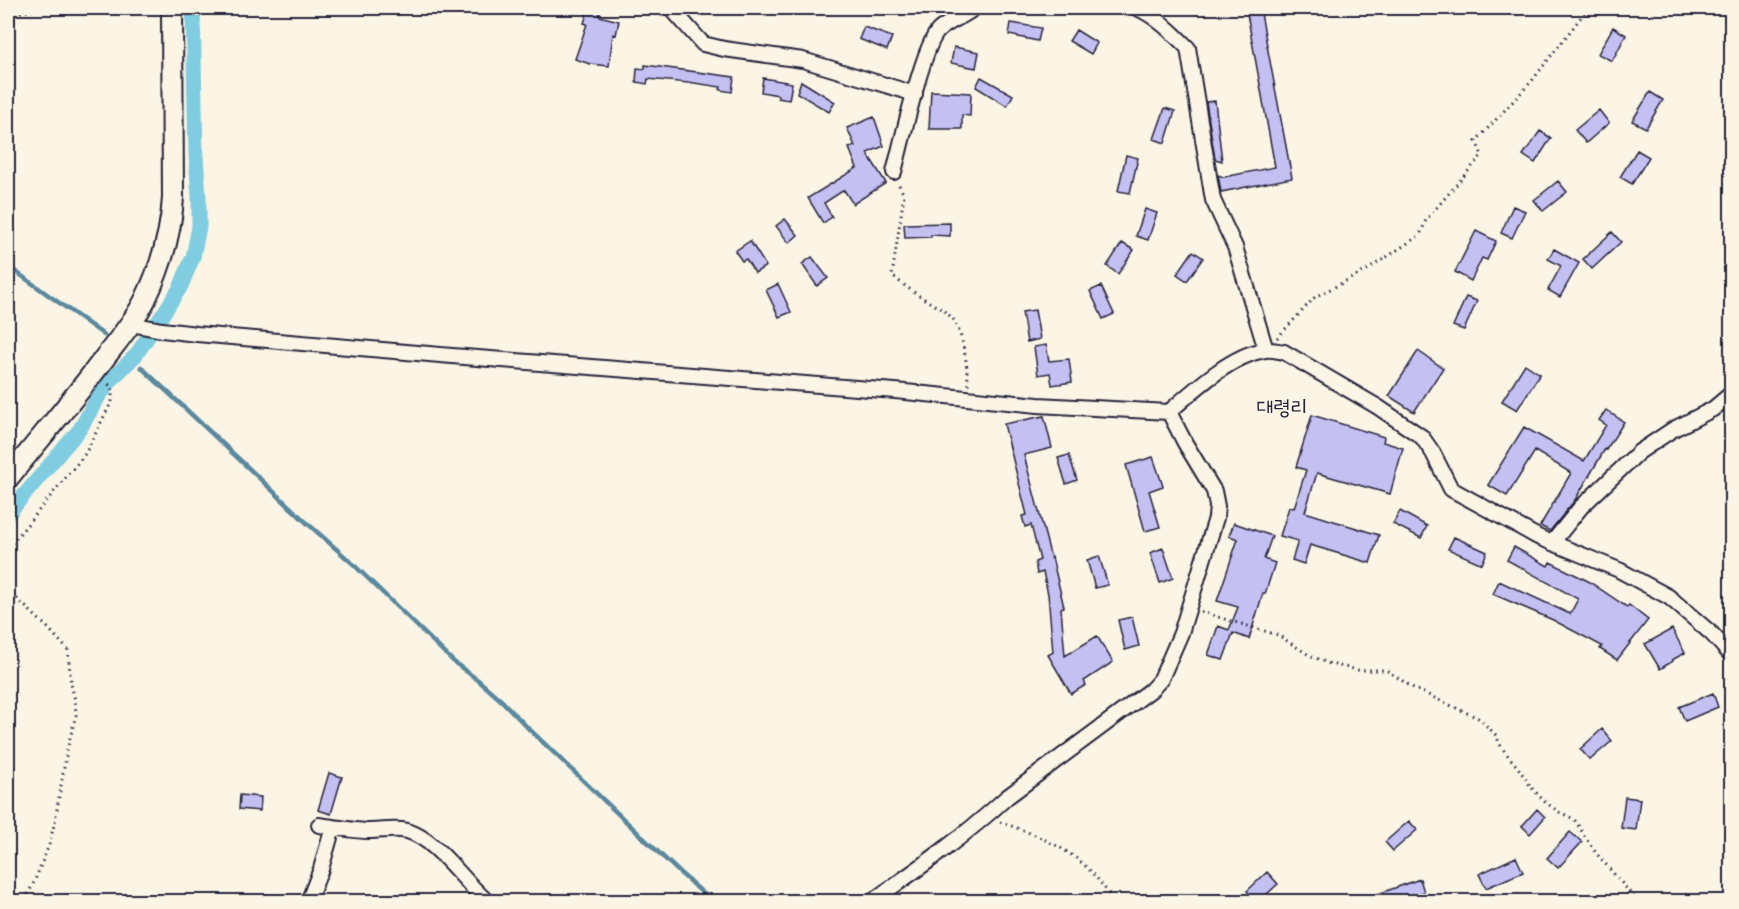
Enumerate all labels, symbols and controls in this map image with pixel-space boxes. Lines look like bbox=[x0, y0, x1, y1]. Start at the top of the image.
district label: 대령리 bbox=[1257, 398, 1307, 423]

